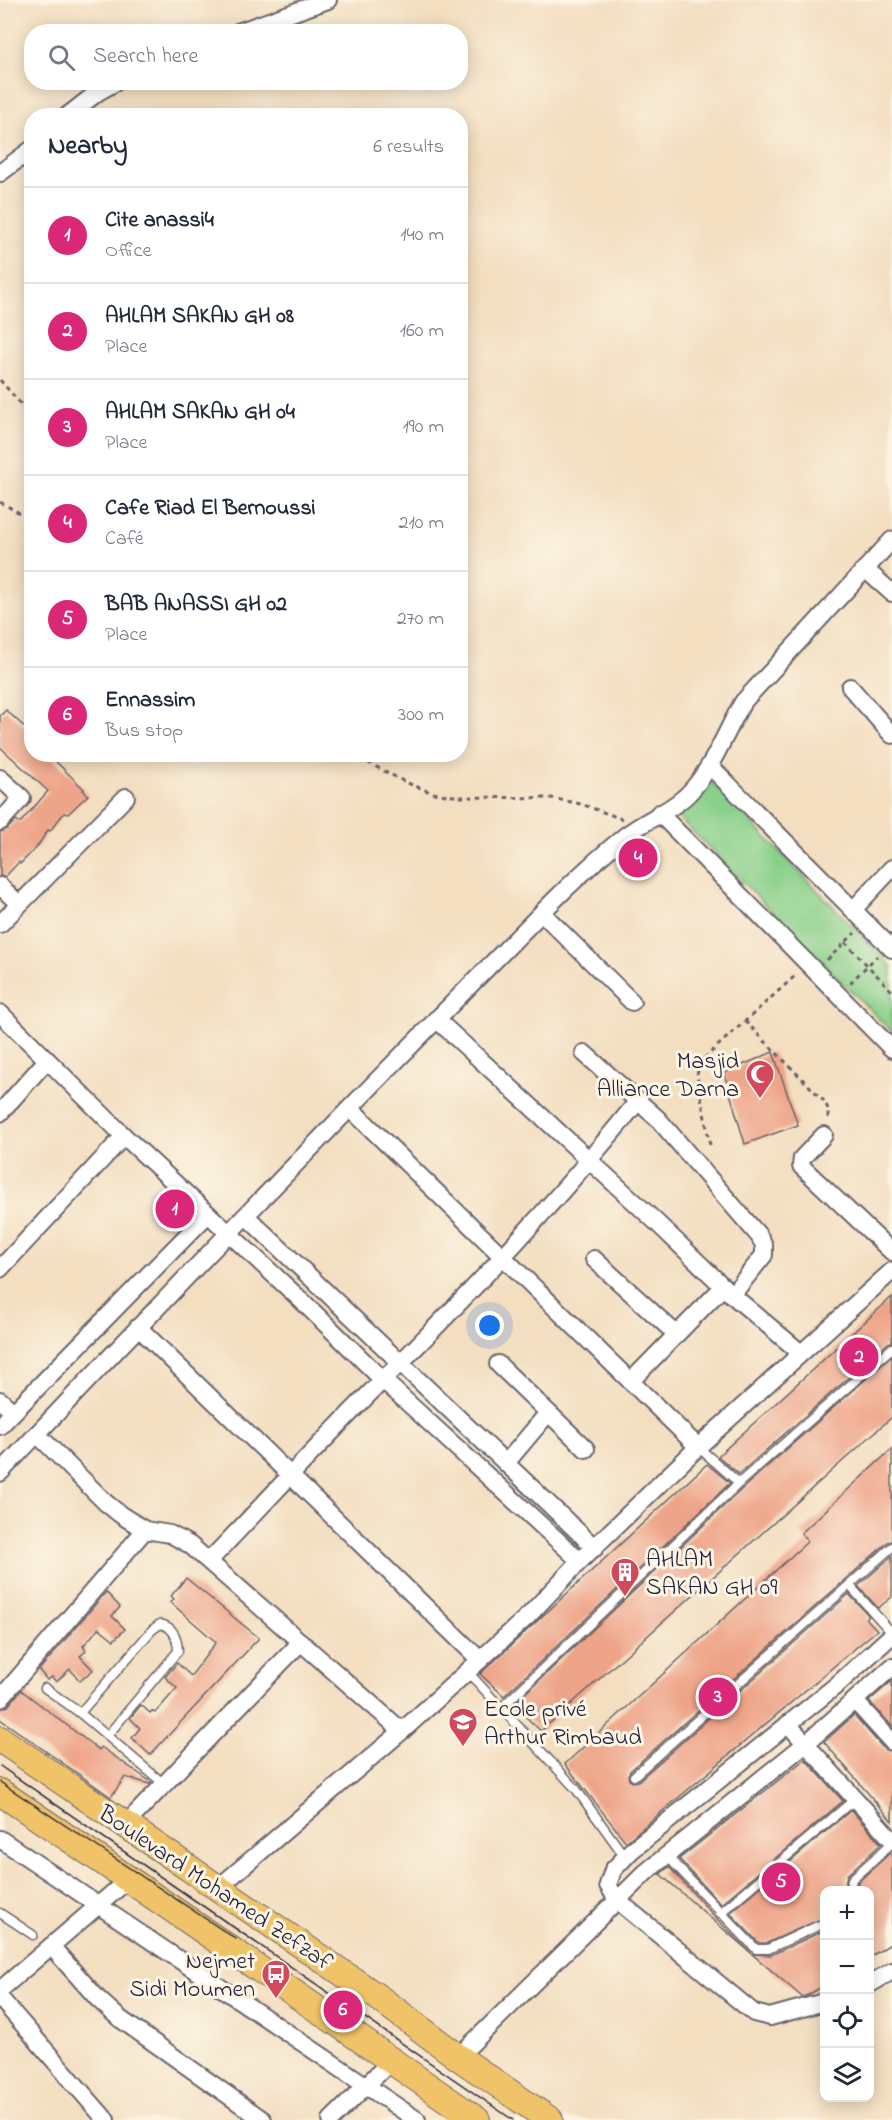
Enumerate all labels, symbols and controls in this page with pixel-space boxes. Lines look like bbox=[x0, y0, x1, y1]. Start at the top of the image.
search box bbox=[24, 24, 468, 90]
icon: search bbox=[45, 41, 78, 74]
text: Search here bbox=[93, 41, 198, 73]
text: Nearby bbox=[48, 128, 127, 166]
text: 6 results bbox=[373, 133, 444, 162]
text: Cite anassi4 bbox=[105, 205, 214, 237]
text: 1 bbox=[64, 221, 71, 250]
text: 140 m bbox=[400, 221, 444, 250]
text: Office bbox=[105, 237, 151, 266]
text: AHLAM SAKAN GH 08 bbox=[105, 301, 294, 333]
text: 2 bbox=[63, 317, 72, 346]
text: 160 m bbox=[400, 317, 444, 346]
text: Place bbox=[105, 333, 147, 362]
text: AHLAM SAKAN GH 04 bbox=[105, 397, 295, 429]
text: 3 bbox=[63, 413, 72, 442]
text: 190 m bbox=[402, 413, 444, 442]
text: Place bbox=[105, 429, 147, 458]
text: Cafe Riad El Bernoussi bbox=[105, 493, 316, 525]
text: 4 bbox=[63, 509, 72, 538]
text: 210 m bbox=[399, 509, 444, 538]
text: Café bbox=[105, 525, 144, 554]
text: BAB ANASSI GH 02 bbox=[105, 589, 287, 621]
text: 5 bbox=[62, 605, 73, 634]
text: 270 m bbox=[397, 605, 444, 634]
text: Place bbox=[105, 621, 147, 650]
text: Ennassim bbox=[105, 685, 195, 717]
text: 6 bbox=[63, 701, 72, 730]
text: 300 m bbox=[398, 701, 444, 730]
text: Bus stop bbox=[105, 717, 183, 746]
pin: 4 bbox=[618, 836, 658, 880]
place label: Masjid Alliance Darna bbox=[597, 1045, 740, 1108]
mosque icon: Masjid Alliance Darna bbox=[744, 1058, 776, 1100]
pin: 1 bbox=[156, 1186, 195, 1232]
your location bbox=[475, 1311, 504, 1340]
pin: 2 bbox=[840, 1334, 878, 1380]
place label: AHLAM SAKAN GH 09 bbox=[646, 1543, 778, 1606]
building icon: AHLAM SAKAN GH 09 bbox=[609, 1556, 641, 1598]
pin: 3 bbox=[698, 1674, 738, 1720]
place label: Ecole privé Arthur Rimbaud bbox=[484, 1693, 642, 1756]
school or university icon: Ecole privé Arthur Rimbaud bbox=[447, 1706, 479, 1748]
street label: Boulevard Mohamed Zefzaf bbox=[90, 1797, 339, 1981]
pin: 5 bbox=[762, 1860, 800, 1904]
map controls bbox=[820, 1886, 874, 2102]
button: + bbox=[820, 1886, 874, 1940]
button: − bbox=[820, 1940, 874, 1994]
place label: Nejmet Sidi Moumen bbox=[130, 1945, 255, 2008]
bus stop icon: Nejmet Sidi Moumen bbox=[260, 1958, 292, 2000]
pin: 6 bbox=[324, 1988, 362, 2032]
button: locate bbox=[820, 1994, 874, 2048]
button: layers bbox=[820, 2048, 874, 2102]

